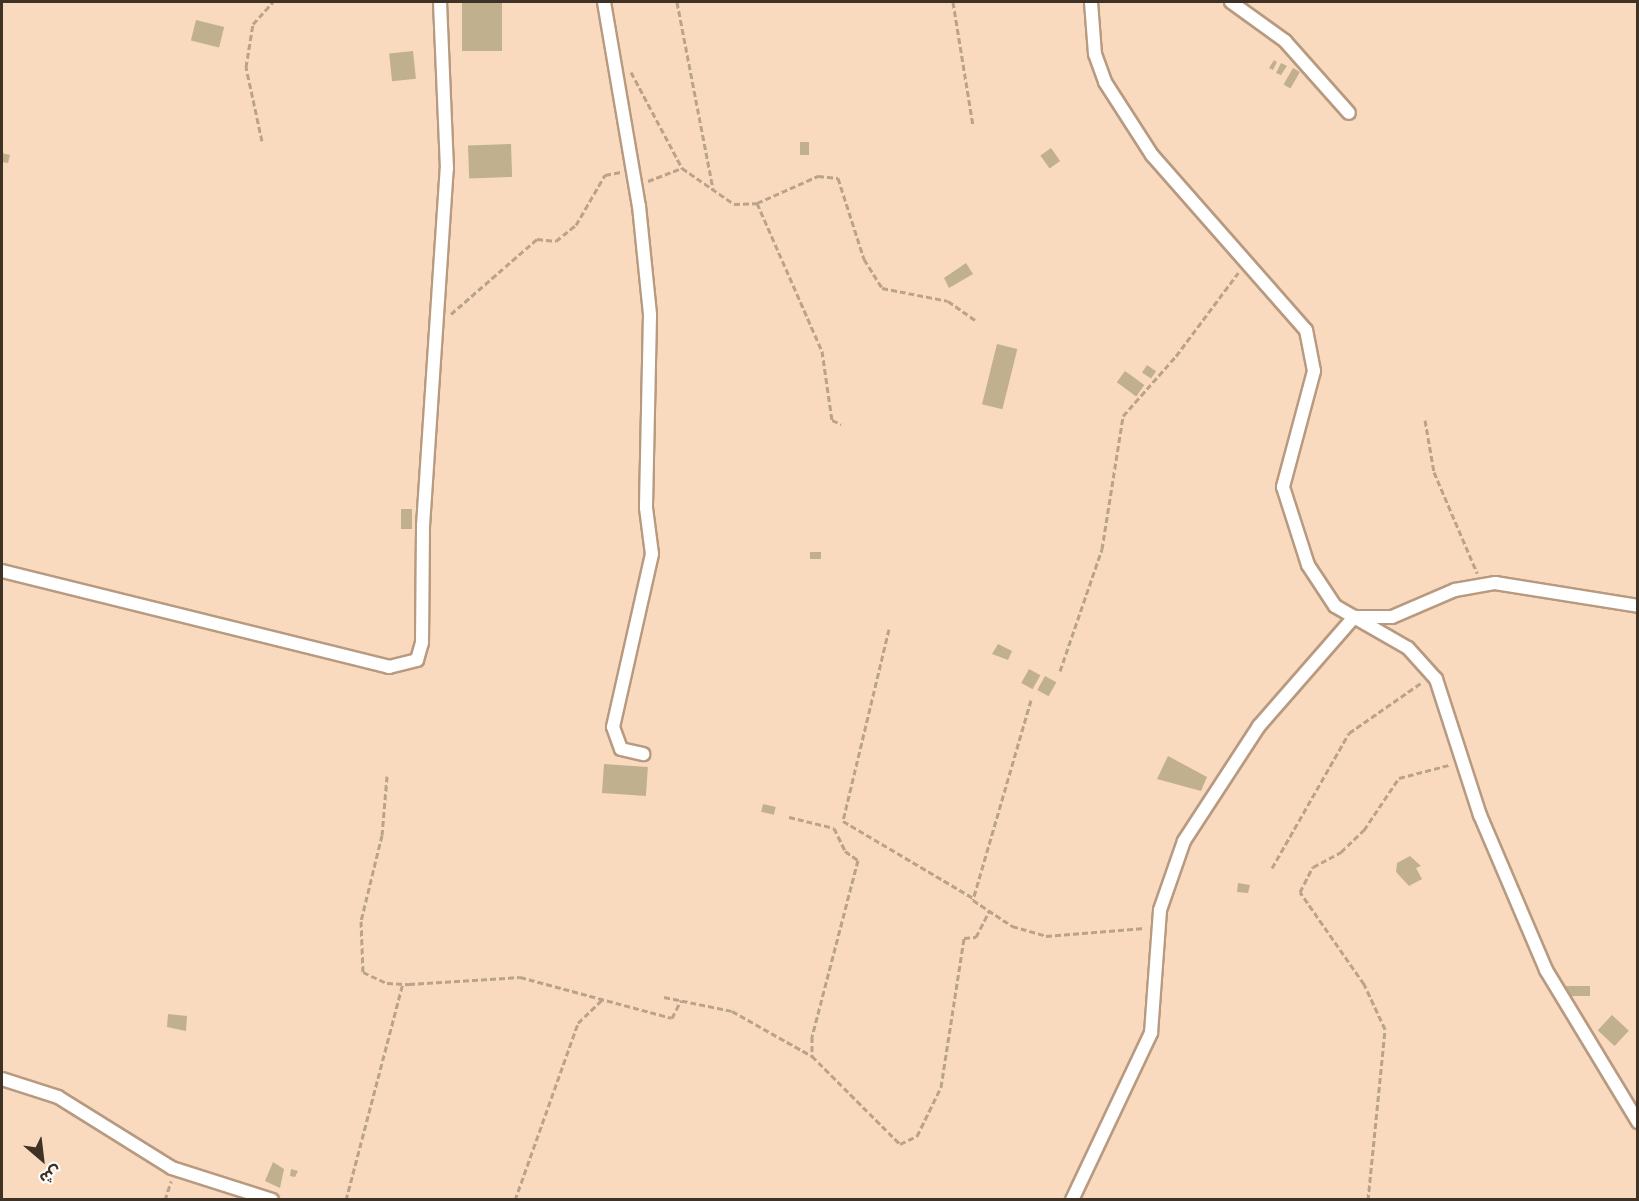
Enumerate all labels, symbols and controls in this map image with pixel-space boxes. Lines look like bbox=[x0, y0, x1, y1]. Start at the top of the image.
north arrow bbox=[12, 1129, 72, 1189]
text: ش bbox=[37, 1162, 65, 1189]

